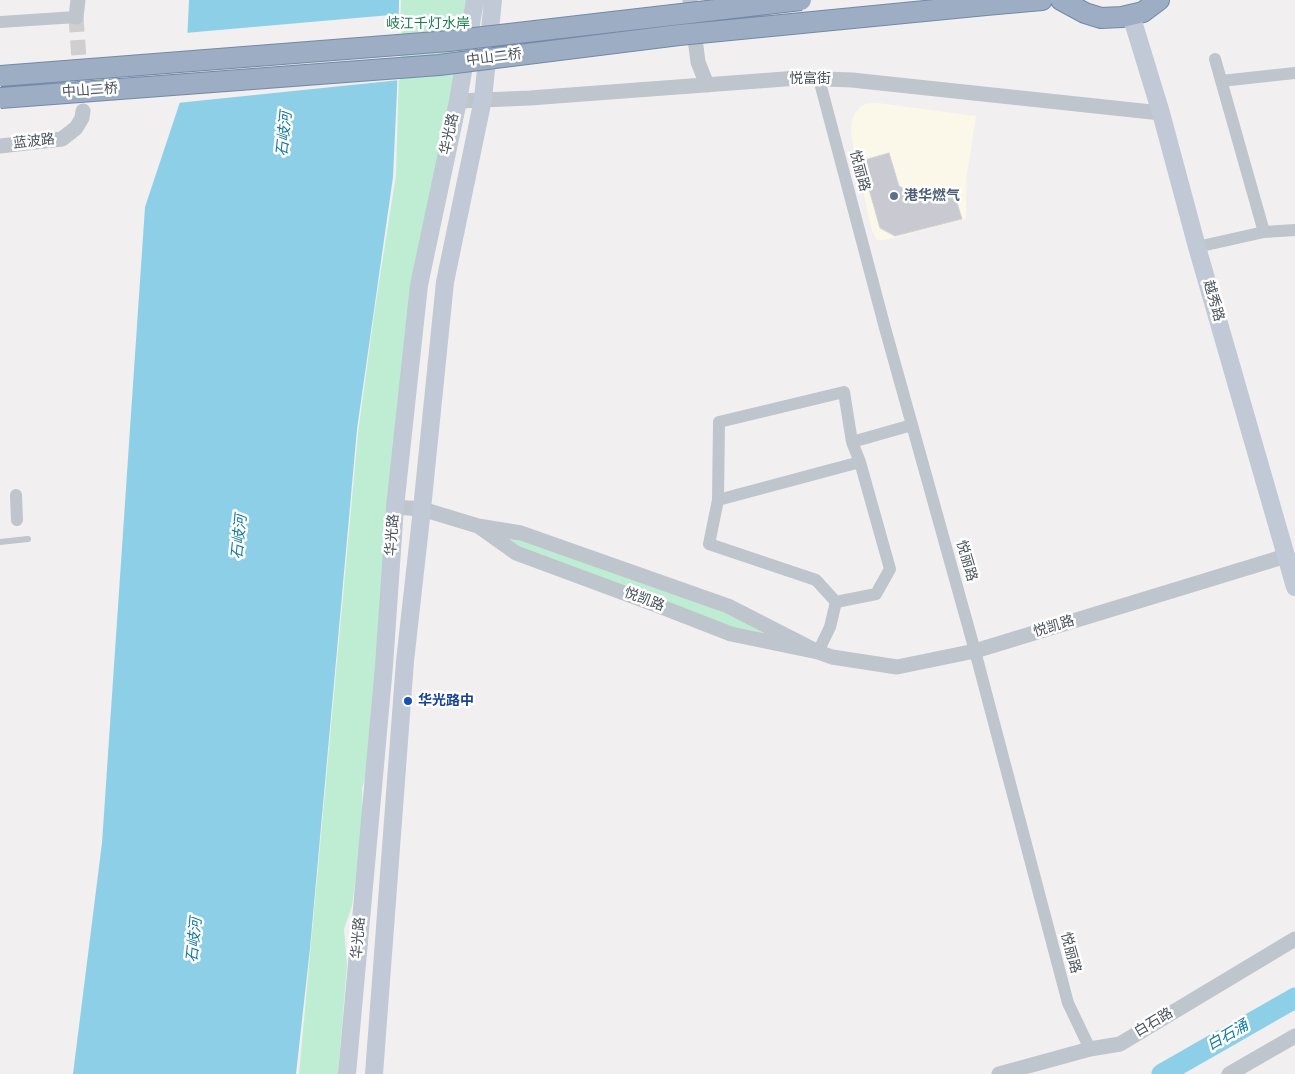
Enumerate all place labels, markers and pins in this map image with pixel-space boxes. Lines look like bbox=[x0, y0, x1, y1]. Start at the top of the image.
place label: 港华燃气 bbox=[904, 188, 960, 204]
marker: 港华燃气 bbox=[888, 190, 900, 202]
place label: 华光路中 bbox=[418, 693, 474, 709]
marker: 华光路中 bbox=[402, 695, 414, 707]

